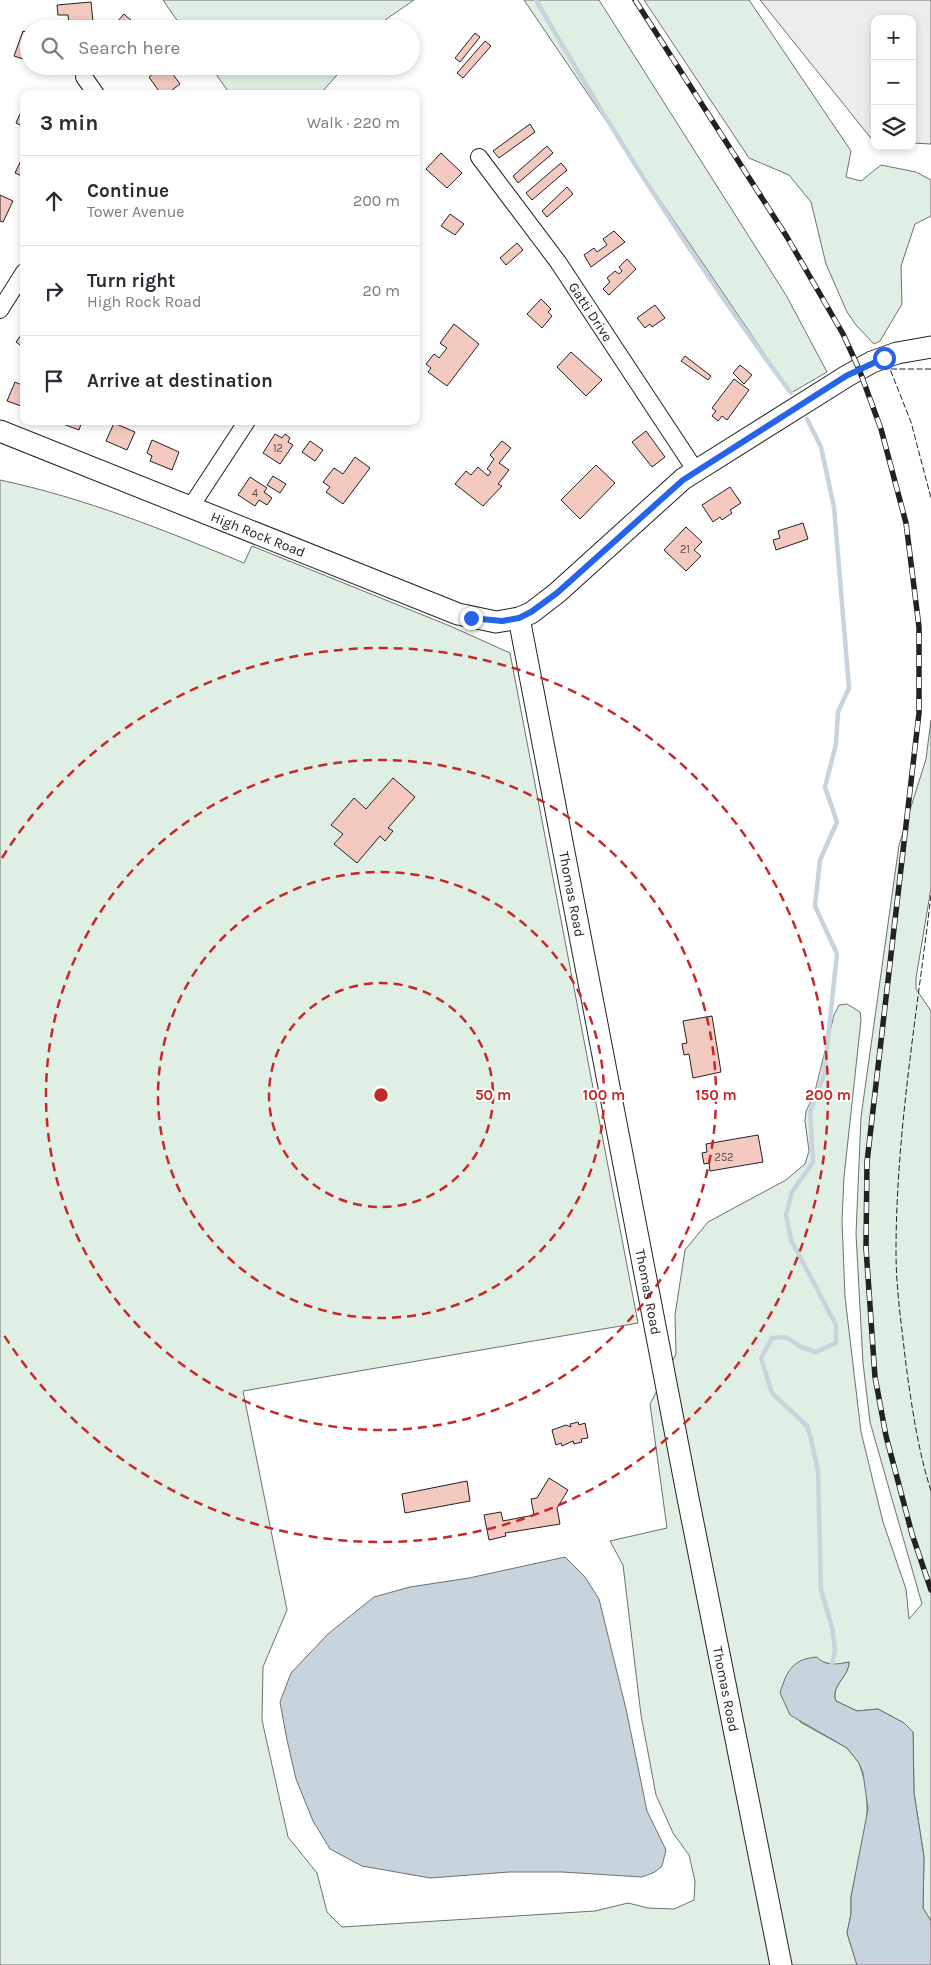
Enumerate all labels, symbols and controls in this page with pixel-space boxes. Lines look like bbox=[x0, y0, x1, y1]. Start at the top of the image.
map controls bbox=[871, 15, 916, 150]
button: + bbox=[871, 15, 916, 60]
search box bbox=[20, 20, 420, 75]
icon: search bbox=[38, 34, 66, 62]
text: Search here bbox=[78, 37, 180, 59]
button: − bbox=[871, 60, 916, 105]
button: layers bbox=[871, 105, 916, 150]
text: 3 min bbox=[40, 111, 98, 135]
text: Walk · 220 m bbox=[307, 113, 400, 132]
text: Continue bbox=[87, 180, 169, 202]
icon: ahead bbox=[40, 187, 68, 215]
text: 200 m bbox=[353, 191, 400, 210]
text: Tower Avenue bbox=[87, 202, 185, 221]
text: Turn right bbox=[87, 270, 176, 292]
icon: right bbox=[40, 277, 68, 305]
street label: Gatti Drive bbox=[565, 279, 617, 345]
text: 20 m bbox=[362, 281, 400, 300]
text: High Rock Road bbox=[87, 292, 201, 311]
route start bbox=[873, 347, 896, 370]
icon: arrive bbox=[40, 367, 68, 395]
text: Arrive at destination bbox=[87, 370, 273, 392]
house number: 12 bbox=[273, 442, 283, 455]
house number: 4 bbox=[252, 487, 258, 500]
street label: High Rock Road bbox=[208, 508, 308, 561]
house number: 21 bbox=[680, 543, 690, 556]
route end bbox=[460, 607, 483, 630]
street label: Thomas Road bbox=[555, 850, 589, 938]
centre of rings bbox=[372, 1086, 390, 1104]
text: 50 m bbox=[475, 1086, 511, 1104]
text: 100 m bbox=[583, 1086, 625, 1104]
text: 150 m bbox=[695, 1086, 737, 1104]
text: 200 m bbox=[805, 1086, 851, 1104]
house number: 252 bbox=[715, 1151, 733, 1164]
street label: Thomas Road bbox=[632, 1247, 665, 1336]
street label: Thomas Road bbox=[709, 1645, 743, 1733]

